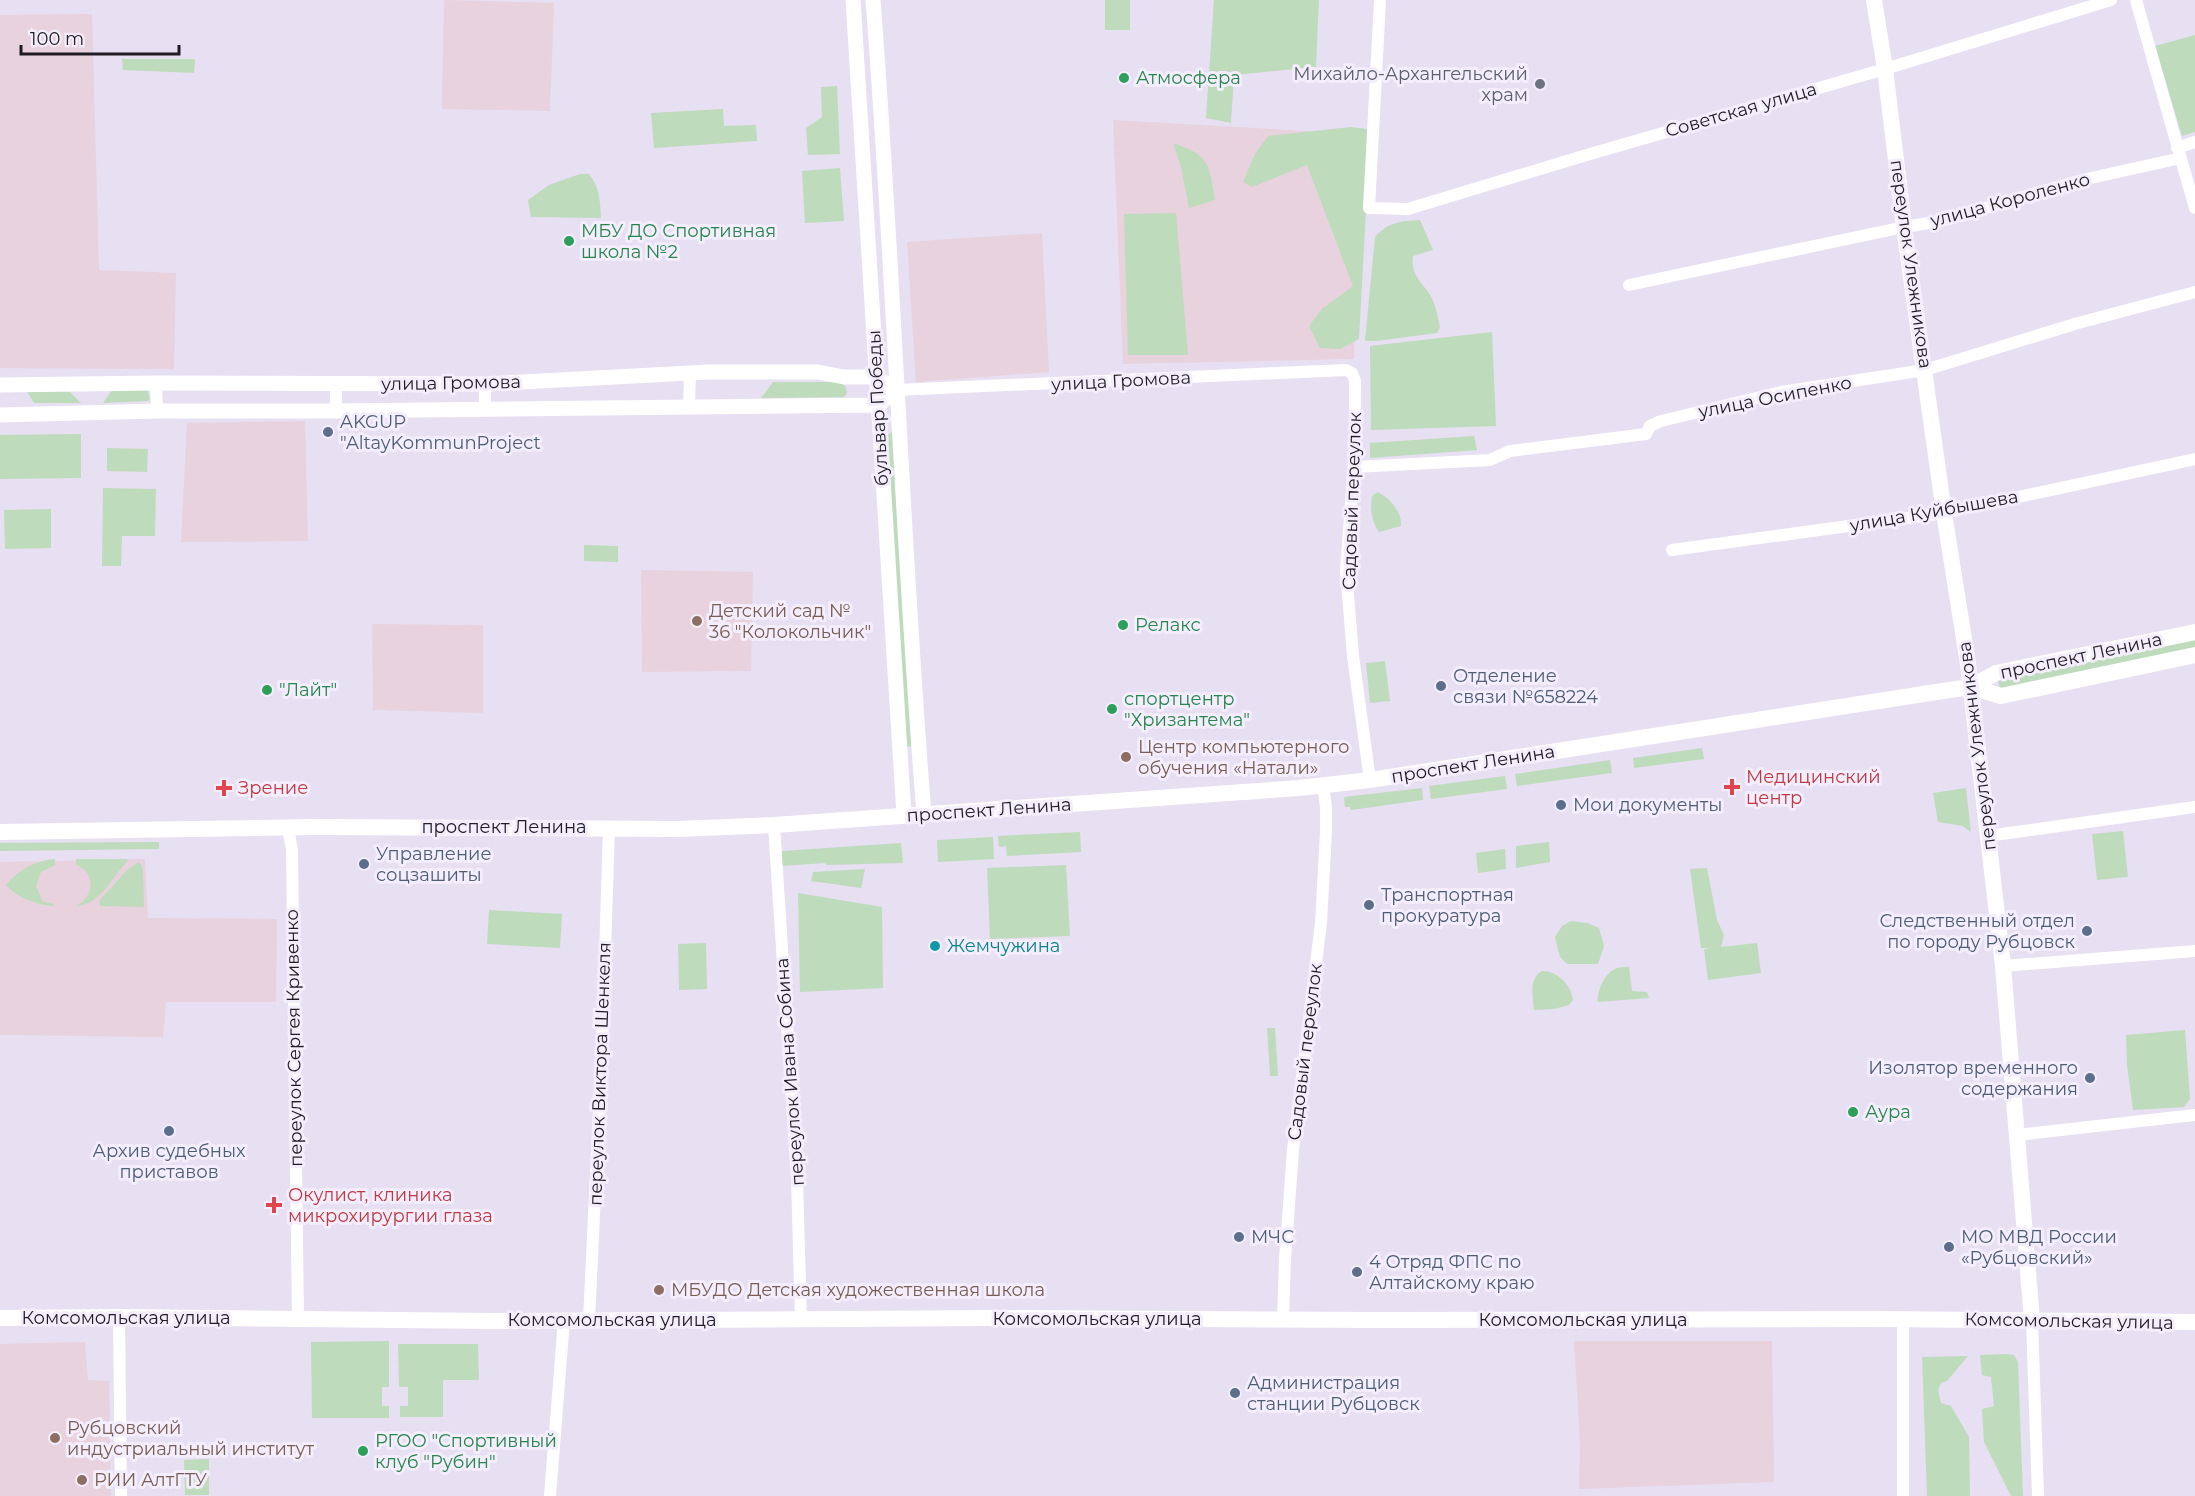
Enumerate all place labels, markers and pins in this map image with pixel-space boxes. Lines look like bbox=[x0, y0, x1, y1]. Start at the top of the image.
place label: Михайло-Архангельский храм bbox=[1293, 63, 1528, 106]
place label: Атмосфера bbox=[1136, 67, 1241, 89]
marker: Атмосфера bbox=[1117, 71, 1131, 85]
marker: Михайло-Архангельский храм bbox=[1533, 77, 1547, 91]
place label: МБУ ДО Спортивная школа №2 bbox=[581, 220, 776, 263]
marker: МБУ ДО Спортивная школа №2 bbox=[562, 234, 576, 248]
place label: AKGUP "AltayKommunProject bbox=[340, 411, 541, 454]
marker: AKGUP "AltayKommunProject bbox=[321, 425, 335, 439]
place label: Детский сад № 36 "Колокольчик" bbox=[709, 600, 871, 643]
marker: Детский сад № 36 "Колокольчик" bbox=[690, 614, 704, 628]
place label: Релакс bbox=[1135, 614, 1201, 636]
marker: Релакс bbox=[1116, 618, 1130, 632]
place label: Отделение связи №658224 bbox=[1453, 665, 1598, 708]
place label: "Лайт" bbox=[279, 679, 337, 701]
marker: Отделение связи №658224 bbox=[1434, 679, 1448, 693]
marker: "Лайт" bbox=[260, 683, 274, 697]
place label: спортцентр "Хризантема" bbox=[1124, 688, 1250, 731]
marker: спортцентр "Хризантема" bbox=[1105, 702, 1119, 716]
place label: Центр компьютерного обучения «Натали» bbox=[1138, 736, 1349, 779]
marker: Центр компьютерного обучения «Натали» bbox=[1119, 750, 1133, 764]
place label: Медицинский центр bbox=[1746, 766, 1881, 809]
place label: Зрение bbox=[238, 777, 308, 799]
marker: Медицинский центр bbox=[1723, 778, 1741, 796]
marker: Зрение bbox=[215, 779, 233, 797]
place label: Мои документы bbox=[1573, 794, 1722, 816]
marker: Мои документы bbox=[1554, 798, 1568, 812]
place label: Управление соцзашиты bbox=[376, 843, 492, 886]
marker: Управление соцзашиты bbox=[357, 857, 371, 871]
place label: Транспортная прокуратура bbox=[1381, 884, 1514, 927]
marker: Транспортная прокуратура bbox=[1362, 898, 1376, 912]
place label: Следственный отдел по городу Рубцовск bbox=[1879, 910, 2076, 953]
marker: Следственный отдел по городу Рубцовск bbox=[2080, 924, 2094, 938]
place label: Жемчужина bbox=[947, 935, 1060, 957]
marker: Жемчужина bbox=[928, 939, 942, 953]
place label: Изолятор временного содержания bbox=[1868, 1057, 2078, 1100]
marker: Изолятор временного содержания bbox=[2083, 1071, 2097, 1085]
place label: Аура bbox=[1865, 1101, 1911, 1123]
marker: Аура bbox=[1846, 1105, 1860, 1119]
marker: Архив судебных приставов bbox=[162, 1124, 176, 1138]
place label: Архив судебных приставов bbox=[92, 1140, 246, 1183]
place label: Окулист, клиника микрохирургии глаза bbox=[288, 1184, 493, 1227]
marker: Окулист, клиника микрохирургии глаза bbox=[265, 1196, 283, 1214]
place label: МЧС bbox=[1251, 1226, 1294, 1248]
place label: МО МВД России «Рубцовский» bbox=[1961, 1226, 2117, 1269]
marker: МЧС bbox=[1232, 1230, 1246, 1244]
marker: МО МВД России «Рубцовский» bbox=[1942, 1240, 1956, 1254]
place label: 4 Отряд ФПС по Алтайскому краю bbox=[1369, 1251, 1535, 1294]
marker: 4 Отряд ФПС по Алтайскому краю bbox=[1350, 1265, 1364, 1279]
place label: МБУДО Детская художественная школа bbox=[671, 1279, 1045, 1301]
marker: МБУДО Детская художественная школа bbox=[652, 1283, 666, 1297]
place label: Администрация станции Рубцовск bbox=[1247, 1372, 1420, 1415]
marker: Администрация станции Рубцовск bbox=[1228, 1386, 1242, 1400]
place label: Рубцовский индустриальный институт bbox=[67, 1417, 315, 1460]
place label: РГОО "Спортивный клуб "Рубин" bbox=[375, 1430, 557, 1473]
marker: Рубцовский индустриальный институт bbox=[48, 1431, 62, 1445]
marker: РГОО "Спортивный клуб "Рубин" bbox=[356, 1444, 370, 1458]
place label: РИИ АлтГТУ bbox=[94, 1469, 208, 1491]
marker: РИИ АлтГТУ bbox=[75, 1473, 89, 1487]

